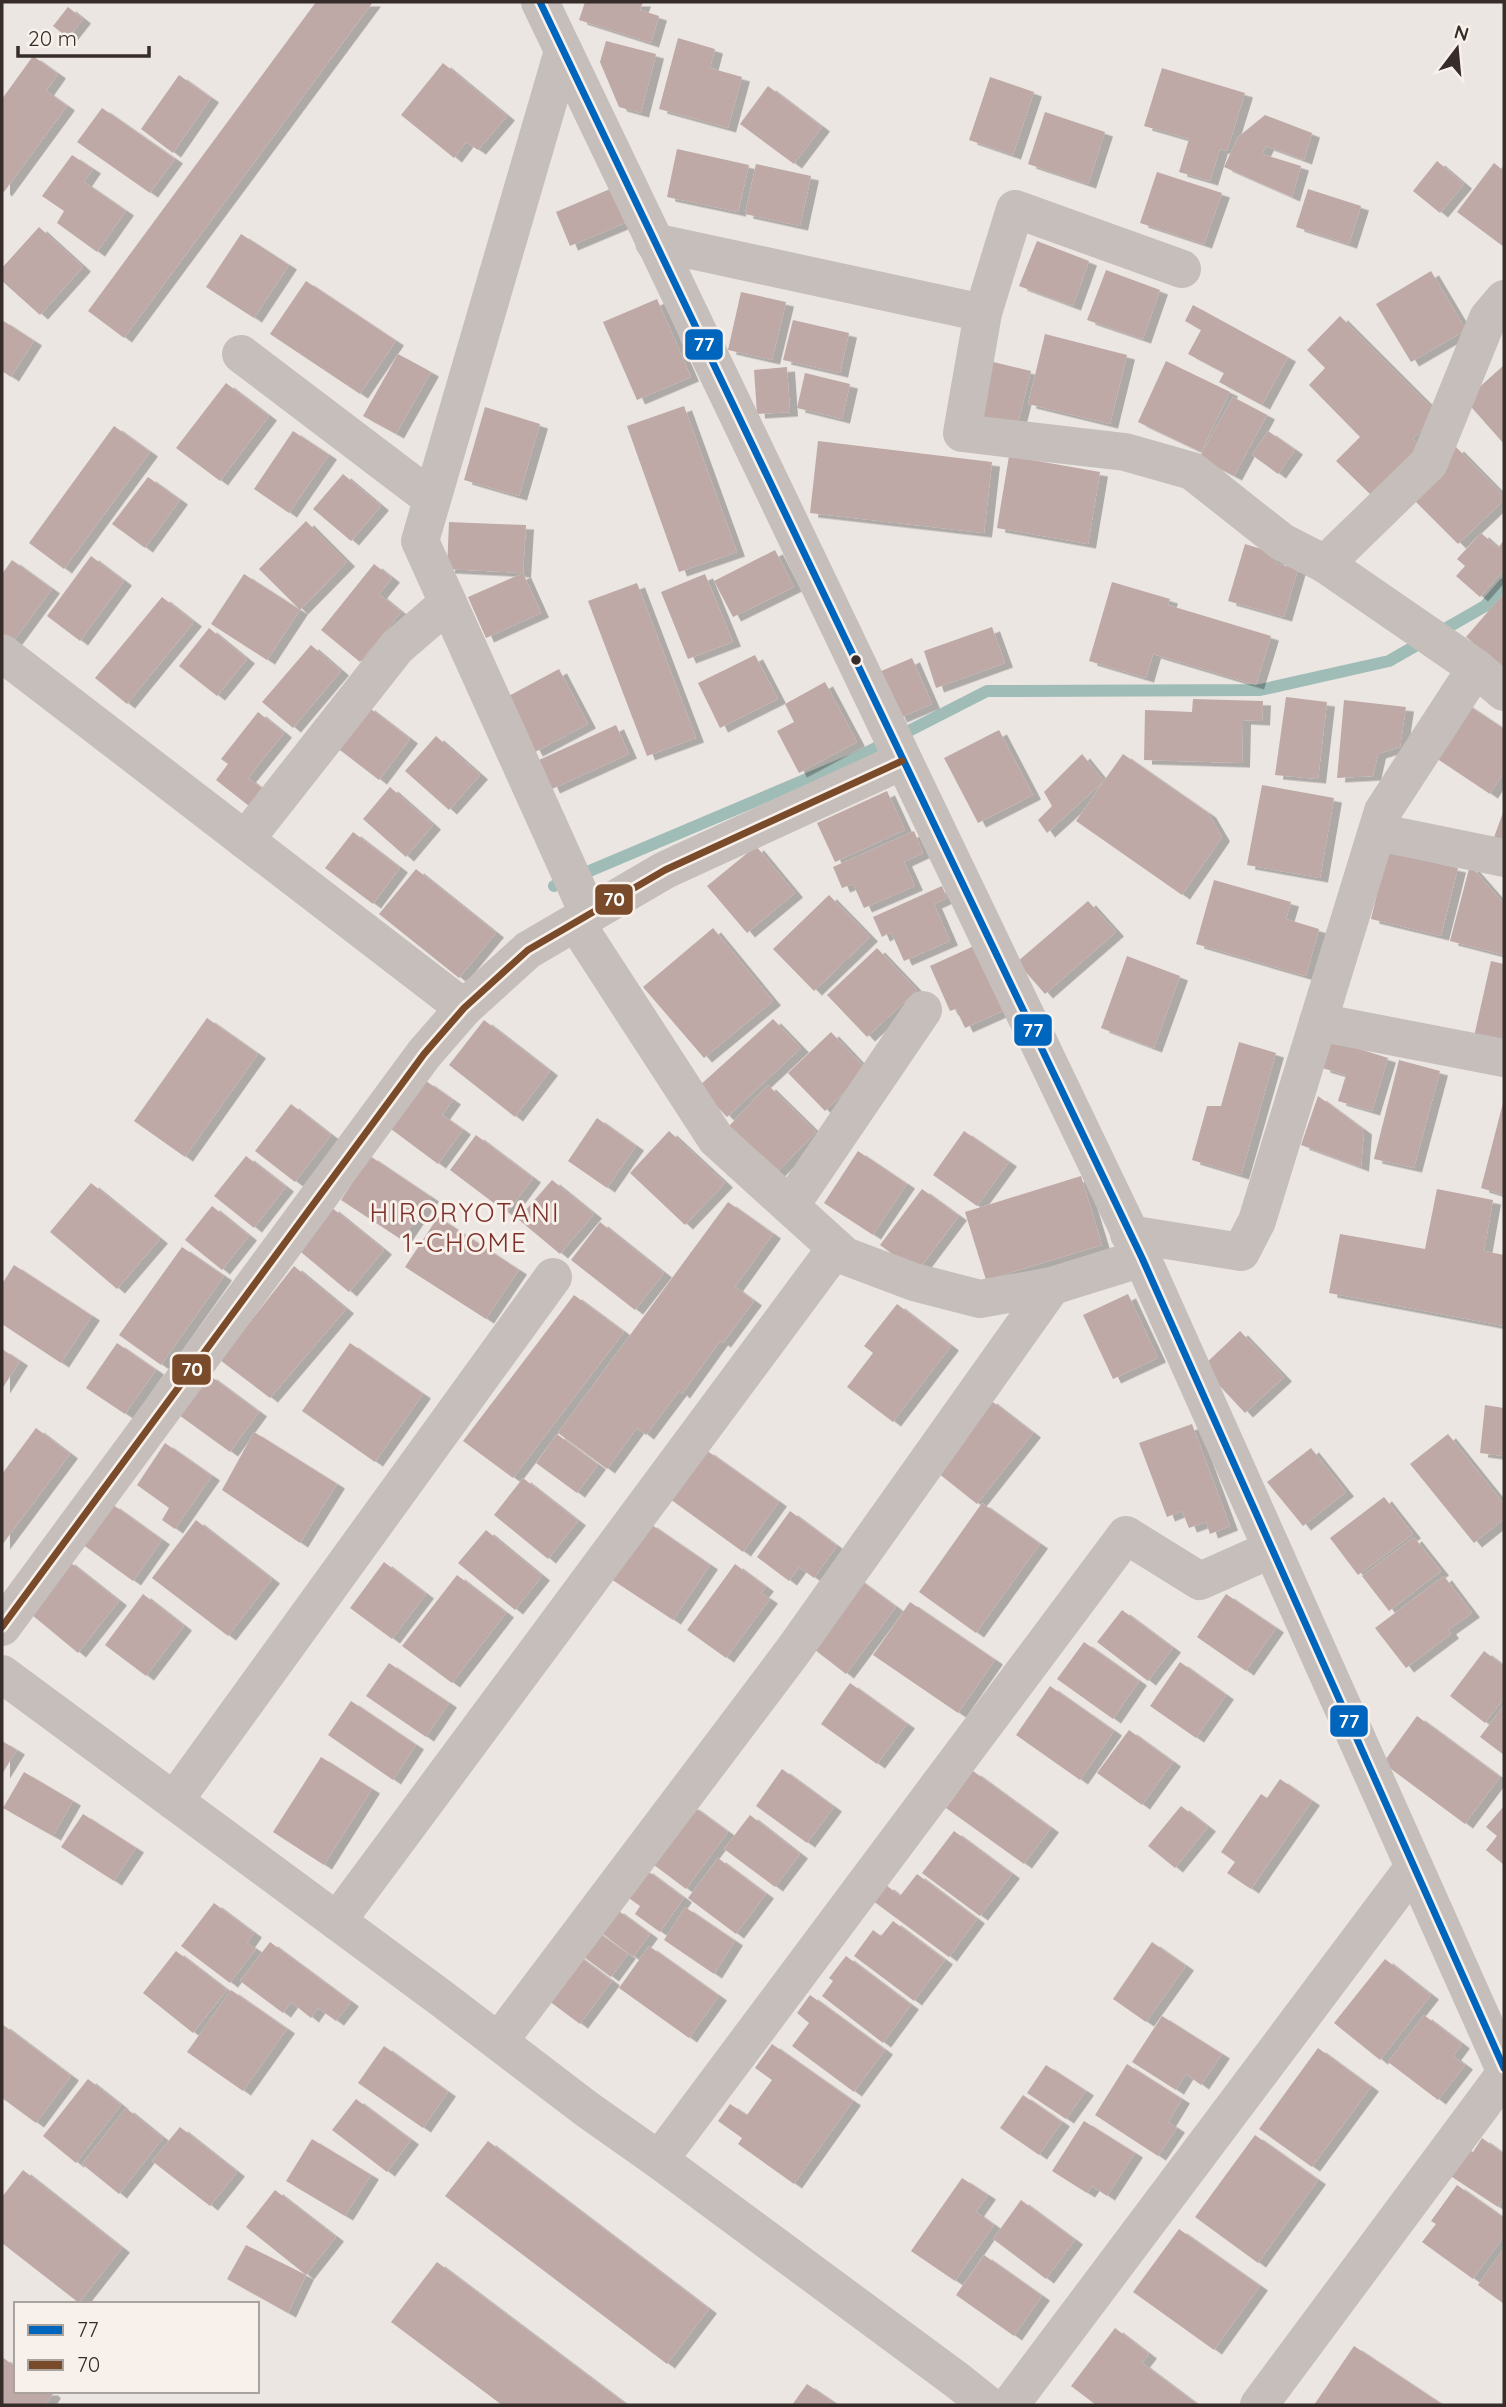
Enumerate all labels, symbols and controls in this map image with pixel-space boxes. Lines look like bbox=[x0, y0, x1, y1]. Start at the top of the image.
scale bar bbox=[18, 14, 149, 58]
north arrow bbox=[1422, 14, 1492, 84]
text: N bbox=[1452, 19, 1472, 46]
text: 20 m bbox=[28, 25, 77, 51]
line badge: 77 bbox=[684, 328, 724, 361]
text: 77 bbox=[694, 332, 714, 356]
unlabelled marker bbox=[849, 653, 863, 667]
line badge: 70 bbox=[594, 883, 634, 916]
text: 70 bbox=[603, 887, 625, 911]
line badge: 77 bbox=[1013, 1013, 1053, 1047]
text: 77 bbox=[1023, 1018, 1043, 1042]
district label: HIRORYOTANI 1-CHOME bbox=[369, 1196, 561, 1259]
line badge: 70 bbox=[171, 1353, 212, 1386]
text: 70 bbox=[181, 1357, 203, 1381]
line badge: 77 bbox=[1329, 1704, 1369, 1738]
text: 77 bbox=[1339, 1709, 1359, 1733]
legend bbox=[14, 2302, 259, 2393]
text: 77 bbox=[77, 2316, 99, 2342]
text: 70 bbox=[77, 2351, 100, 2377]

